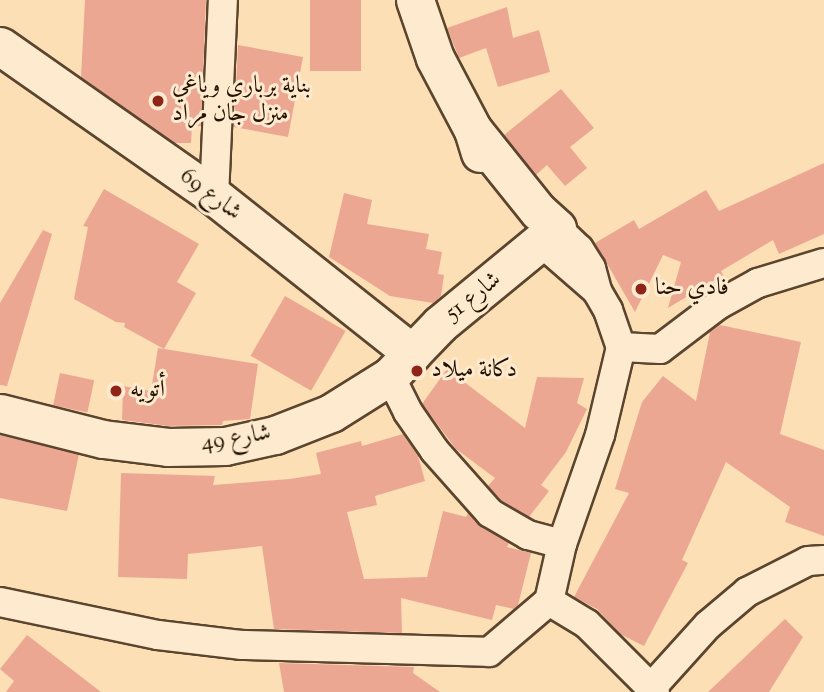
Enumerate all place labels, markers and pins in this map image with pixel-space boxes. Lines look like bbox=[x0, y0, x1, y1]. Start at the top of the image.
place label: بناية برباري وياغي منزل جان مراد bbox=[172, 73, 311, 129]
marker: بناية برباري وياغي منزل جان مراد bbox=[150, 93, 166, 109]
place label: فادي حنا bbox=[655, 275, 729, 303]
marker: فادي حنا bbox=[633, 281, 649, 297]
place label: دكانة ميلاد bbox=[431, 357, 517, 385]
marker: دكانة ميلاد bbox=[409, 363, 425, 379]
place label: أتويه bbox=[130, 377, 165, 405]
marker: أتويه bbox=[108, 383, 124, 399]

